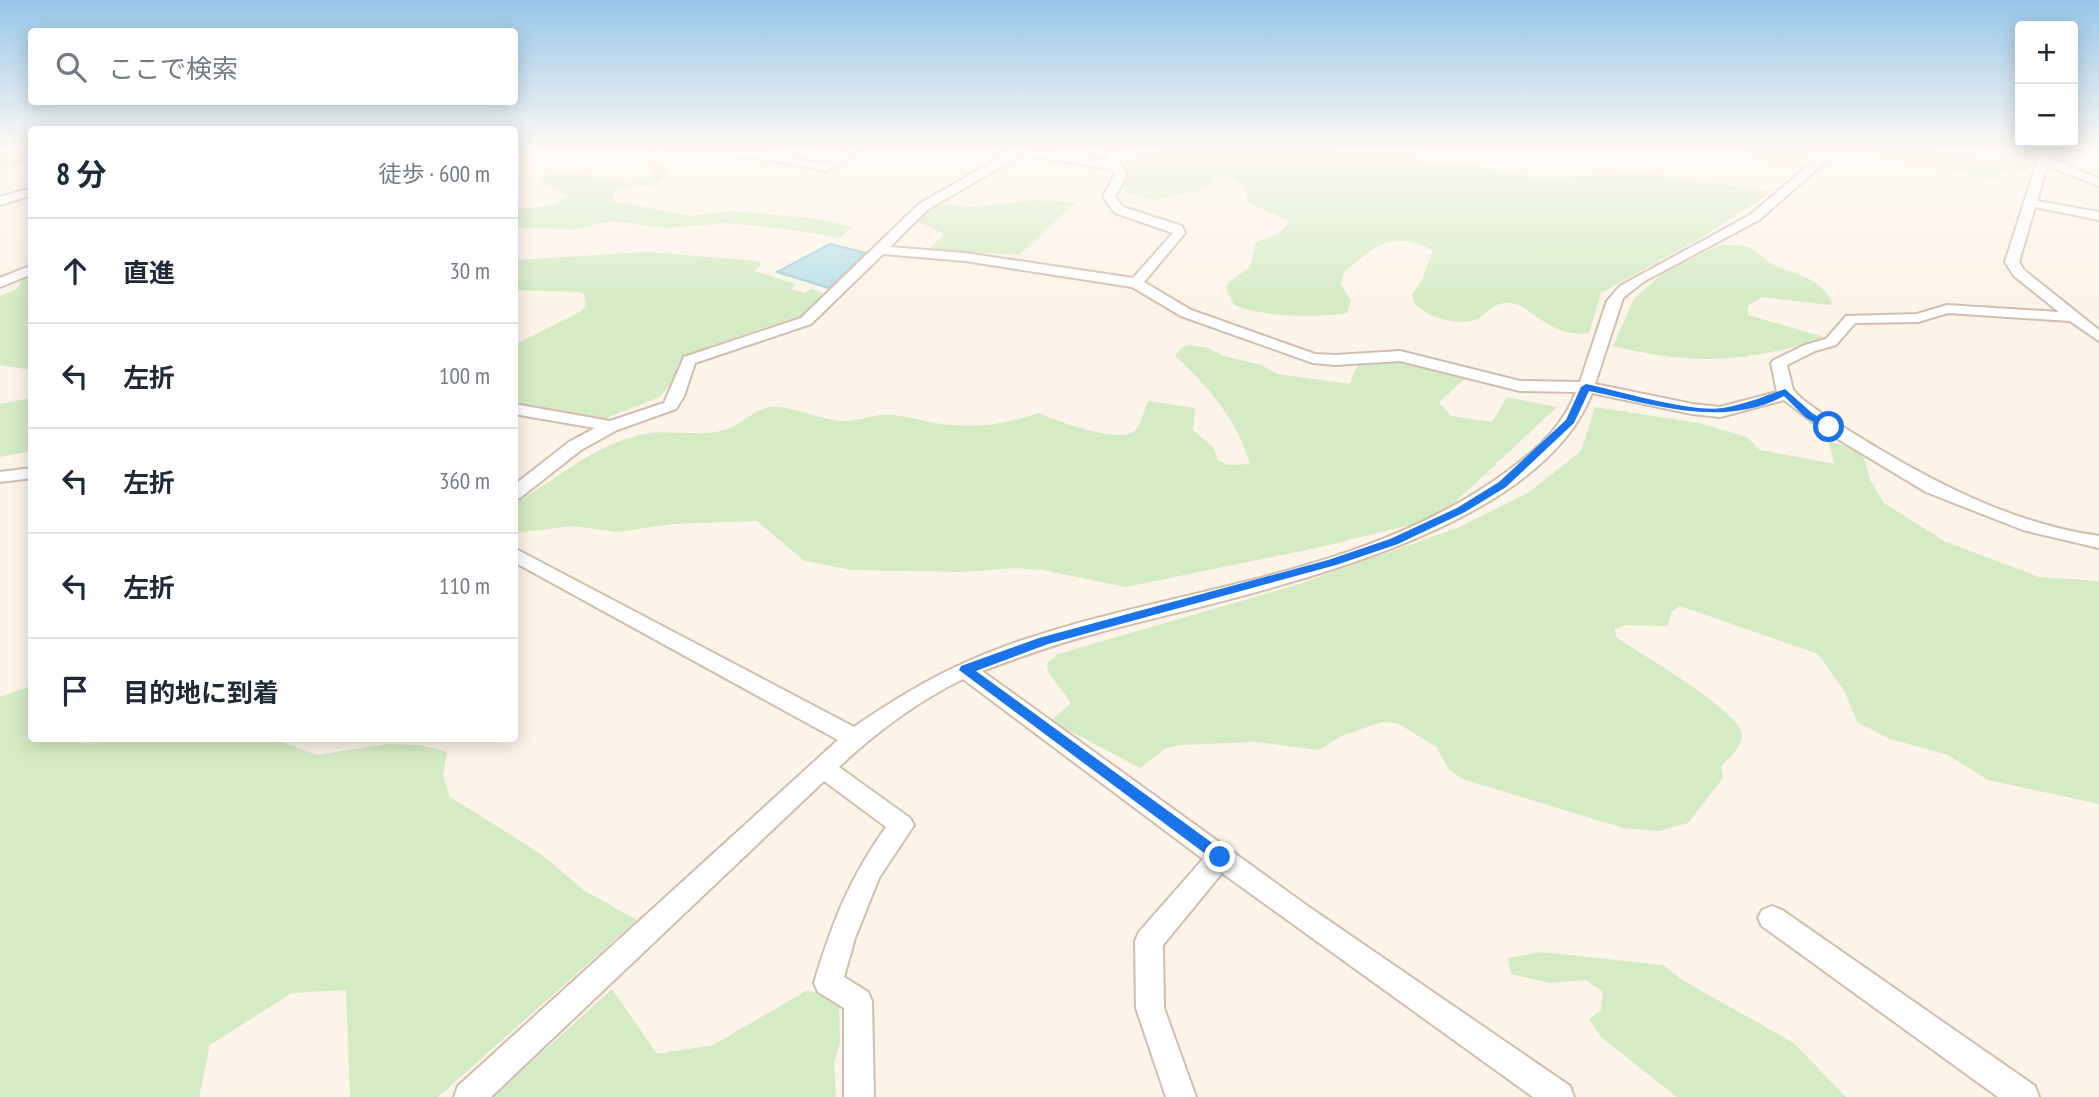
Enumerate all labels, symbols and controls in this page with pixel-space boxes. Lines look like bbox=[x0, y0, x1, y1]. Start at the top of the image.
map controls bbox=[2015, 21, 2078, 147]
button: + bbox=[2015, 21, 2078, 84]
search box bbox=[28, 28, 518, 105]
icon: search bbox=[52, 48, 90, 86]
text: ここで検索 bbox=[108, 52, 238, 85]
button: − bbox=[2015, 84, 2078, 147]
text: 8 分 bbox=[56, 154, 107, 193]
text: 徒歩 · 600 m bbox=[378, 159, 490, 188]
icon: ahead bbox=[56, 252, 94, 290]
text: 直進 bbox=[123, 256, 175, 289]
text: 30 m bbox=[449, 256, 490, 285]
icon: left bbox=[56, 357, 94, 395]
text: 左折 bbox=[123, 361, 175, 394]
text: 100 m bbox=[439, 361, 490, 390]
route start bbox=[1813, 411, 1844, 442]
icon: left bbox=[56, 462, 94, 500]
text: 左折 bbox=[123, 466, 175, 499]
text: 360 m bbox=[439, 466, 490, 495]
icon: left bbox=[56, 567, 94, 605]
text: 左折 bbox=[123, 571, 175, 604]
text: 110 m bbox=[439, 571, 490, 600]
icon: arrive bbox=[56, 672, 94, 710]
text: 目的地に到着 bbox=[123, 676, 279, 709]
route end bbox=[1204, 841, 1235, 872]

